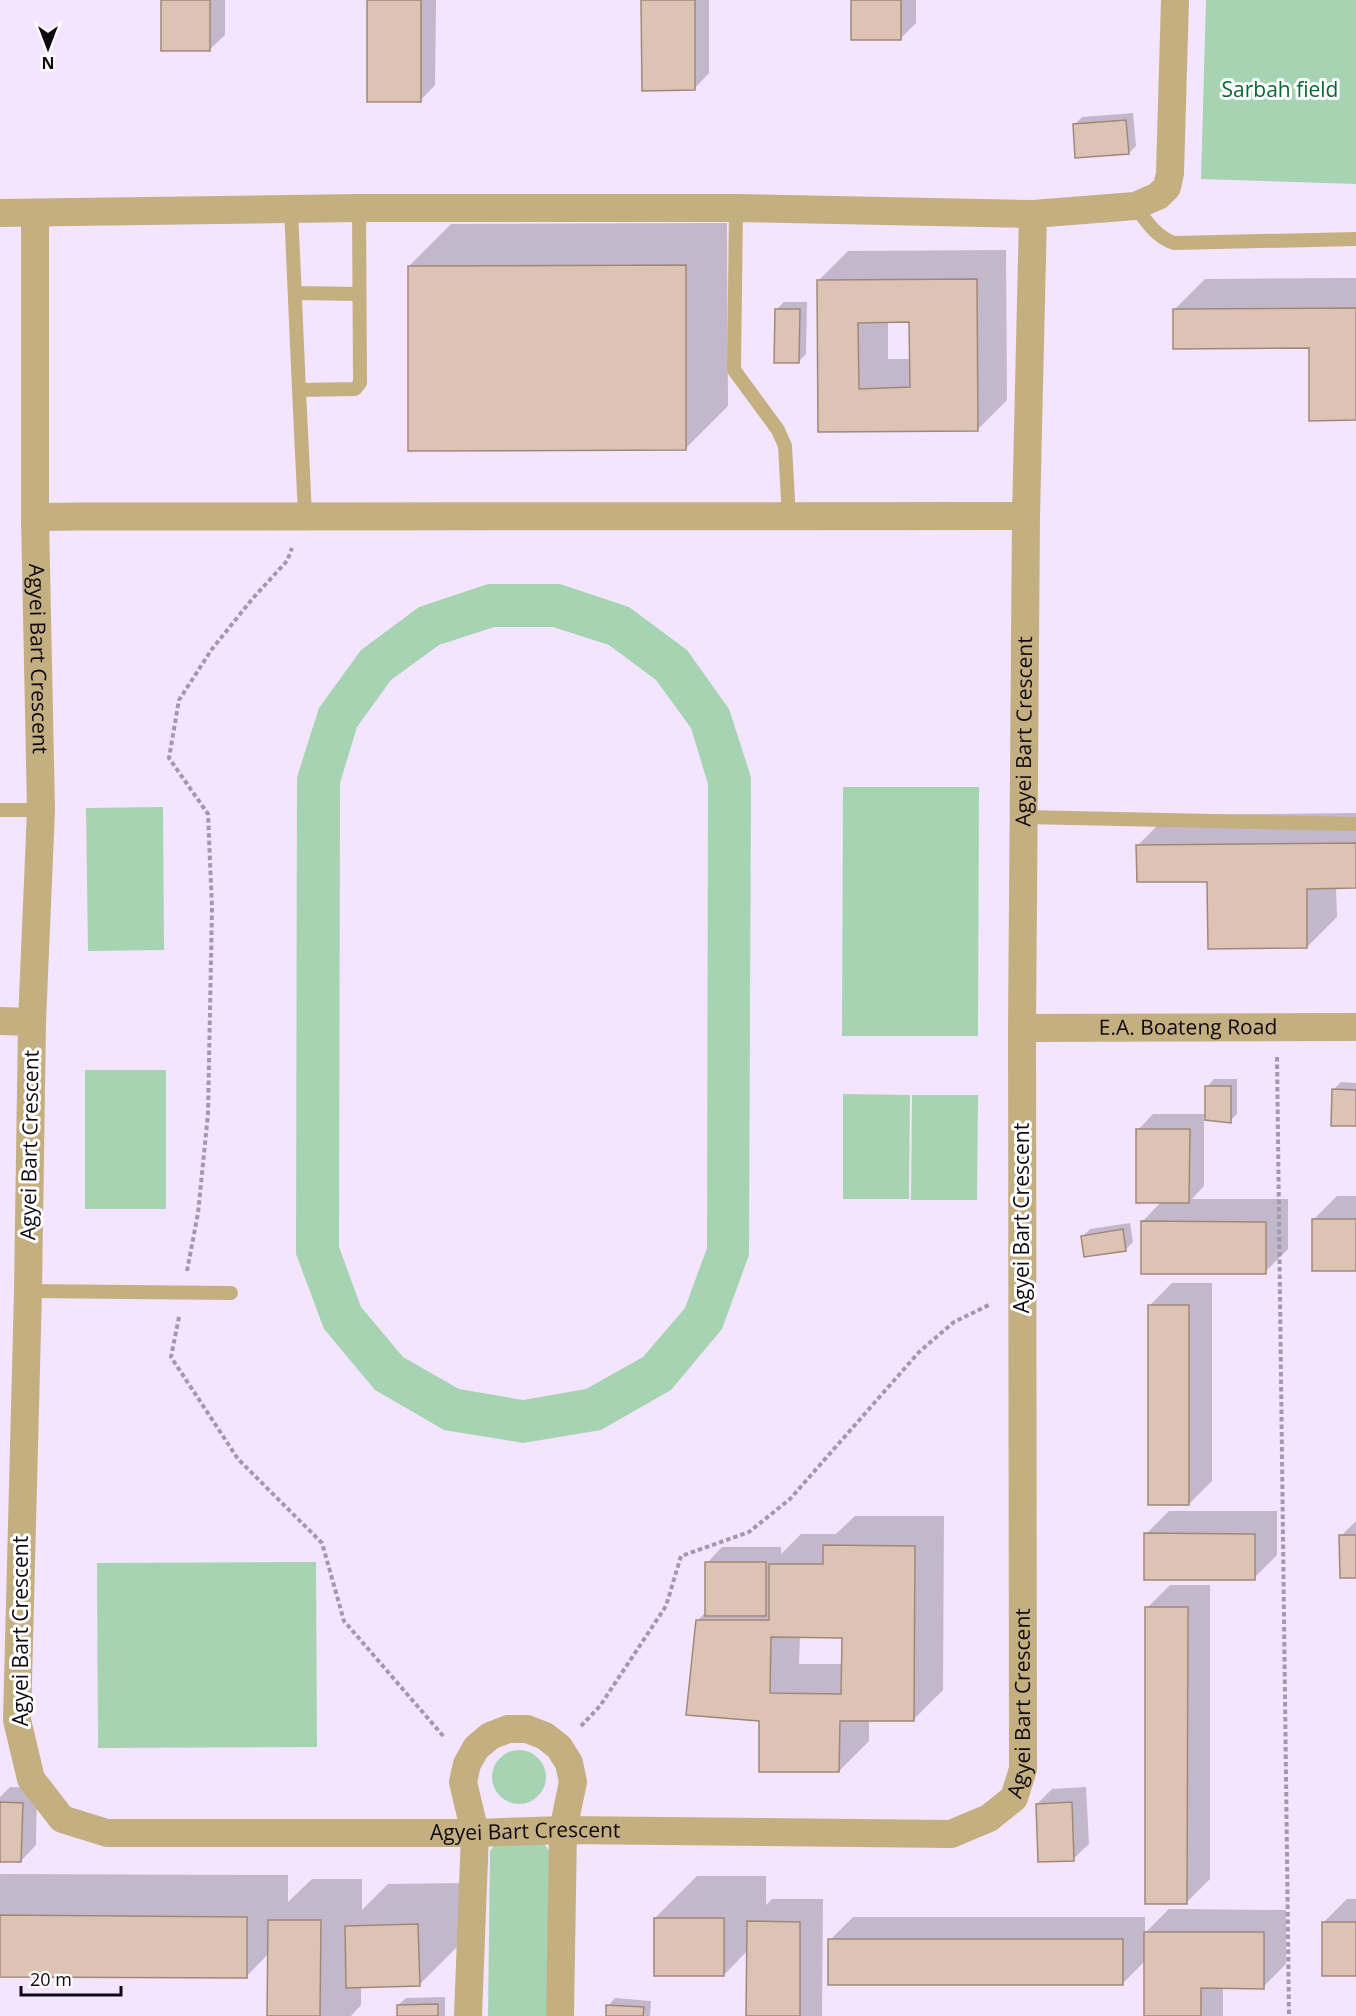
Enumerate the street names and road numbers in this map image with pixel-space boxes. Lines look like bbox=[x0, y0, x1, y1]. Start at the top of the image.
street label: Agyei Bart Crescent bbox=[23, 563, 55, 754]
street label: Agyei Bart Crescent bbox=[1009, 636, 1038, 827]
street label: E.A. Boateng Road bbox=[1099, 1012, 1277, 1041]
street label: Agyei Bart Crescent bbox=[13, 1050, 45, 1240]
street label: Agyei Bart Crescent bbox=[1007, 1123, 1035, 1313]
street label: Agyei Bart Crescent bbox=[6, 1536, 34, 1726]
street label: Agyei Bart Crescent bbox=[1000, 1608, 1036, 1801]
street label: Agyei Bart Crescent bbox=[430, 1815, 621, 1846]

